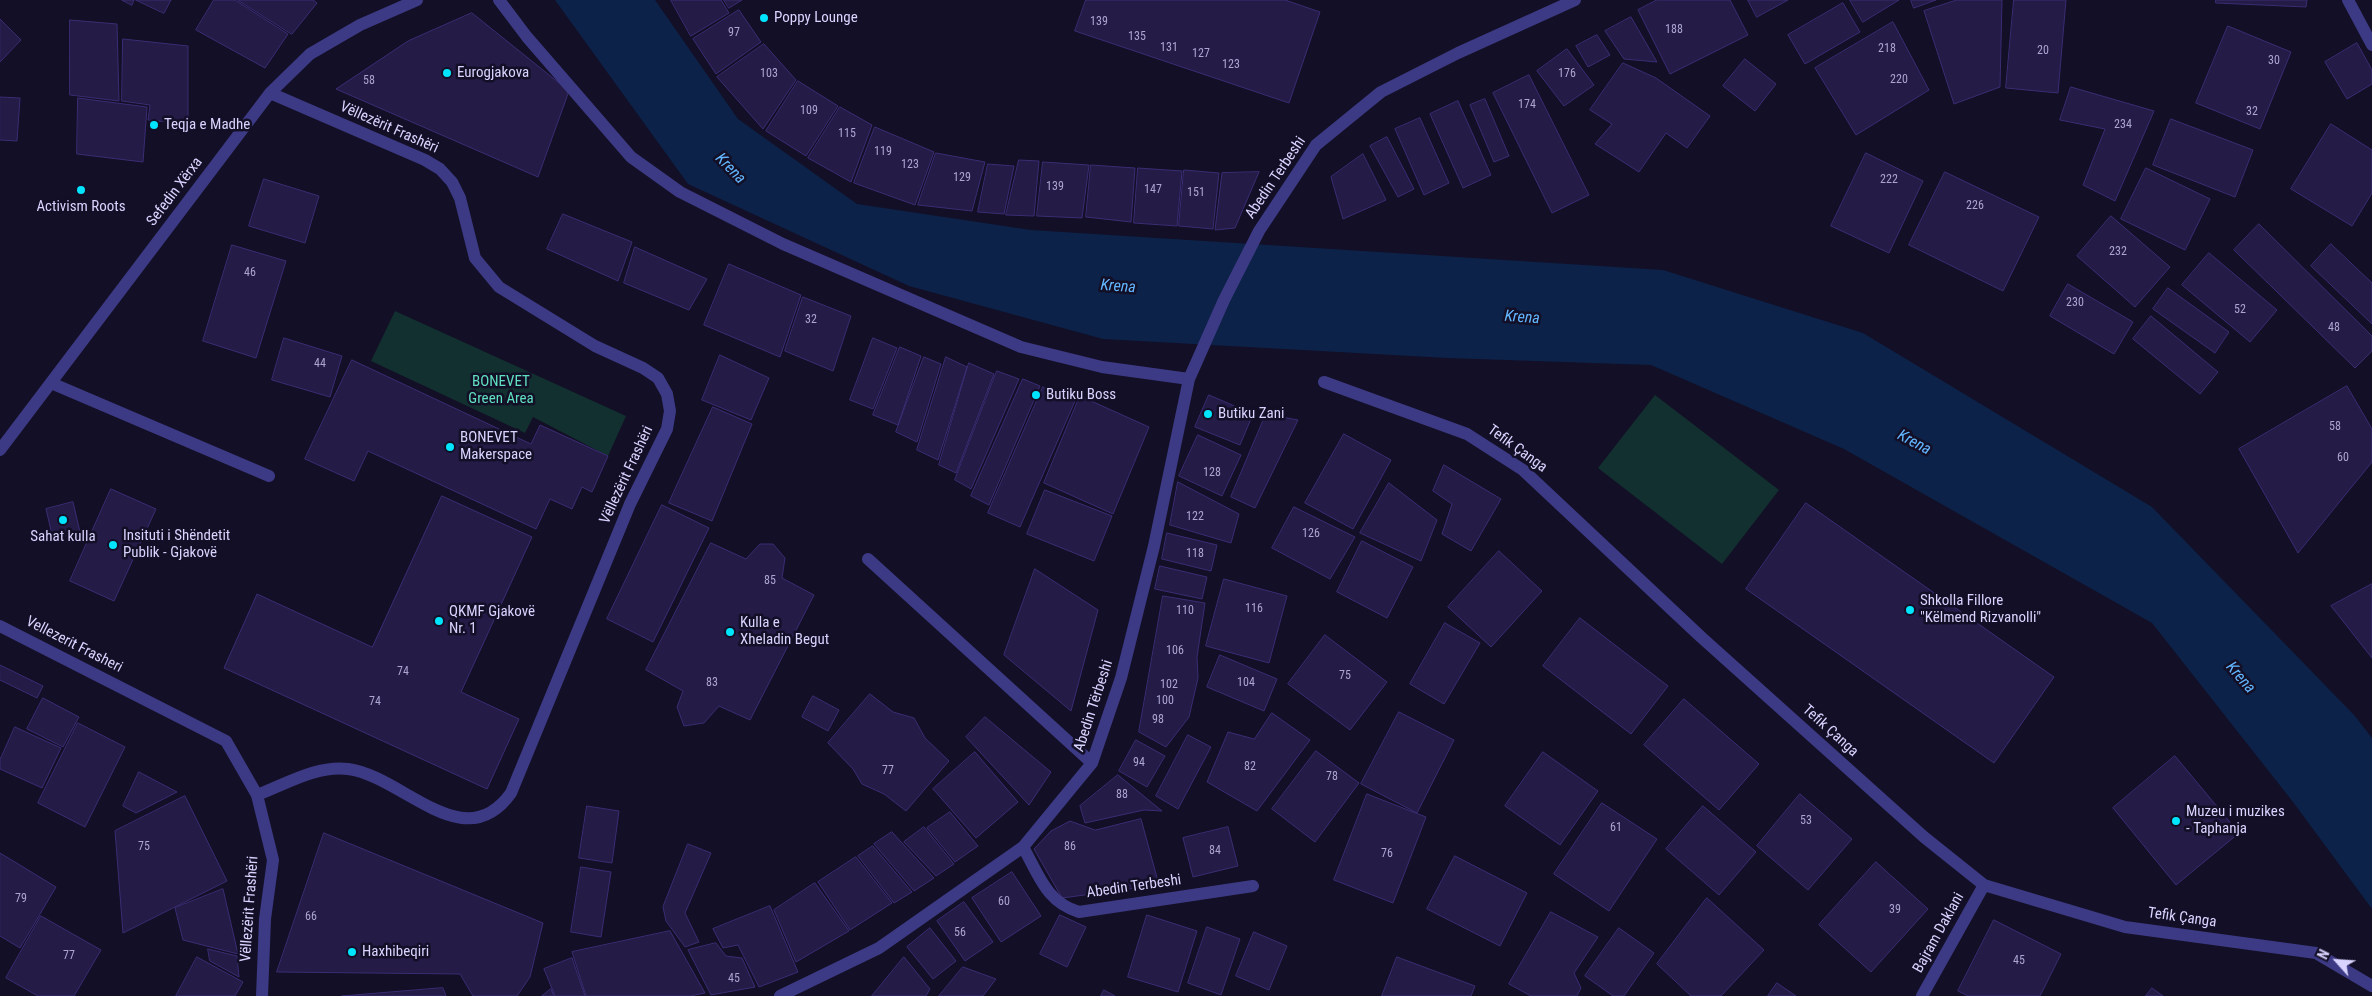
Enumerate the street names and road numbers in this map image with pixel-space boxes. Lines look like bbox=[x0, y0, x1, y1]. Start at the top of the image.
street label: Vëllezërit Frashëri bbox=[337, 98, 441, 158]
street label: Abedin Terbeshi bbox=[1242, 133, 1310, 223]
street label: Sefedin Xërxa bbox=[143, 154, 207, 230]
street label: Tefik Çanga bbox=[1484, 421, 1550, 477]
street label: Vëllezërit Frashëri bbox=[596, 423, 658, 527]
street label: Vellezerit Frasheri bbox=[23, 613, 125, 677]
street label: Abedin Tërbeshi bbox=[1071, 658, 1117, 754]
street label: Tefik Çanga bbox=[1798, 701, 1862, 761]
street label: Vëllezërit Frashëri bbox=[237, 855, 263, 963]
street label: Abedin Terbeshi bbox=[1086, 871, 1182, 903]
street label: Bajram Daklani bbox=[1910, 890, 1968, 976]
street label: Tefik Çanga bbox=[2146, 904, 2218, 932]

